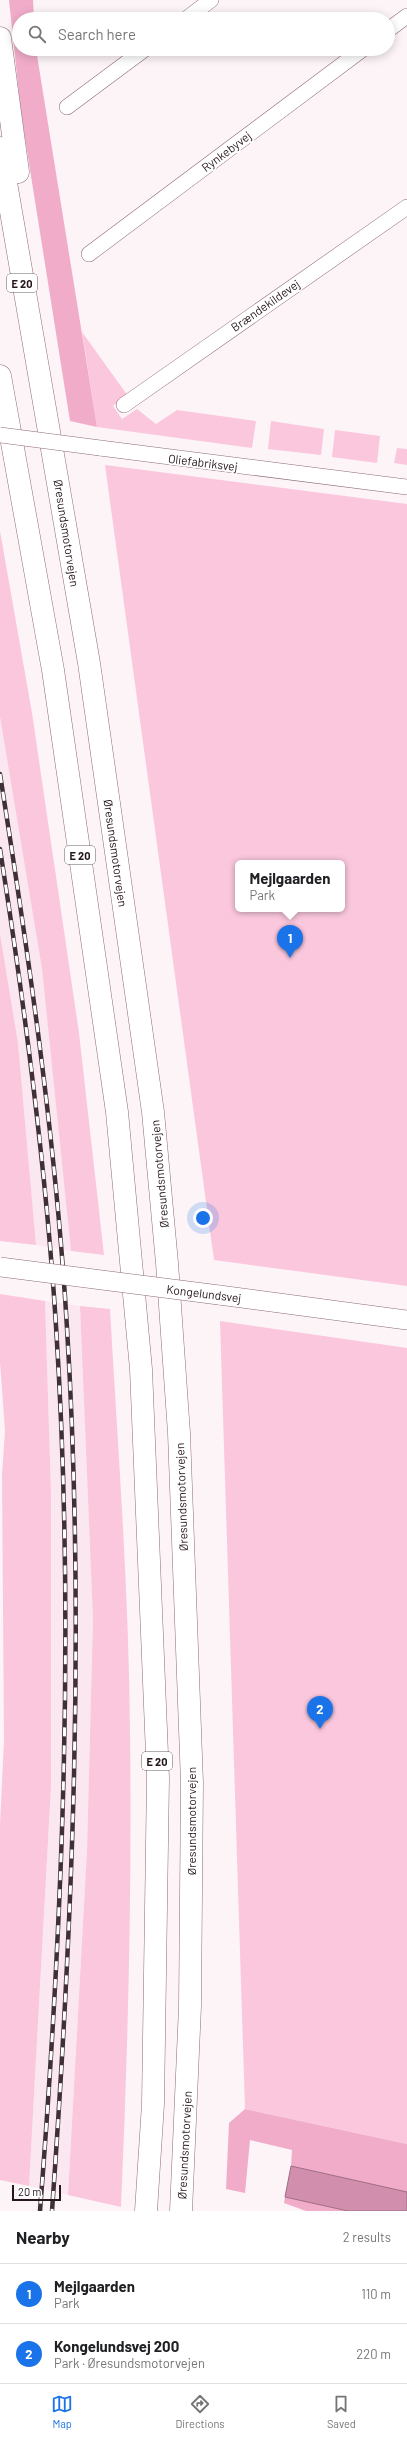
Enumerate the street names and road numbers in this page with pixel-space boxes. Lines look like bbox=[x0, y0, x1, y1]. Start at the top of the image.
street label: Rynkebyvej bbox=[198, 128, 254, 174]
road number: E 20 bbox=[7, 274, 37, 292]
street label: Brændekildevej bbox=[228, 276, 302, 334]
street label: Oliefabriksvej bbox=[167, 451, 239, 473]
street label: Øresundsmotorvejen bbox=[52, 478, 82, 588]
street label: Øresundsmotorvejen bbox=[102, 798, 130, 908]
road number: E 20 bbox=[65, 846, 95, 864]
street label: Øresundsmotorvejen bbox=[147, 1119, 171, 1229]
street label: Kongelundsvej bbox=[166, 1281, 242, 1305]
street label: Øresundsmotorvejen bbox=[172, 1443, 190, 1551]
road number: E 20 bbox=[142, 1752, 172, 1770]
street label: Øresundsmotorvejen bbox=[184, 1767, 198, 1875]
street label: Øresundsmotorvejen bbox=[174, 2090, 194, 2200]

